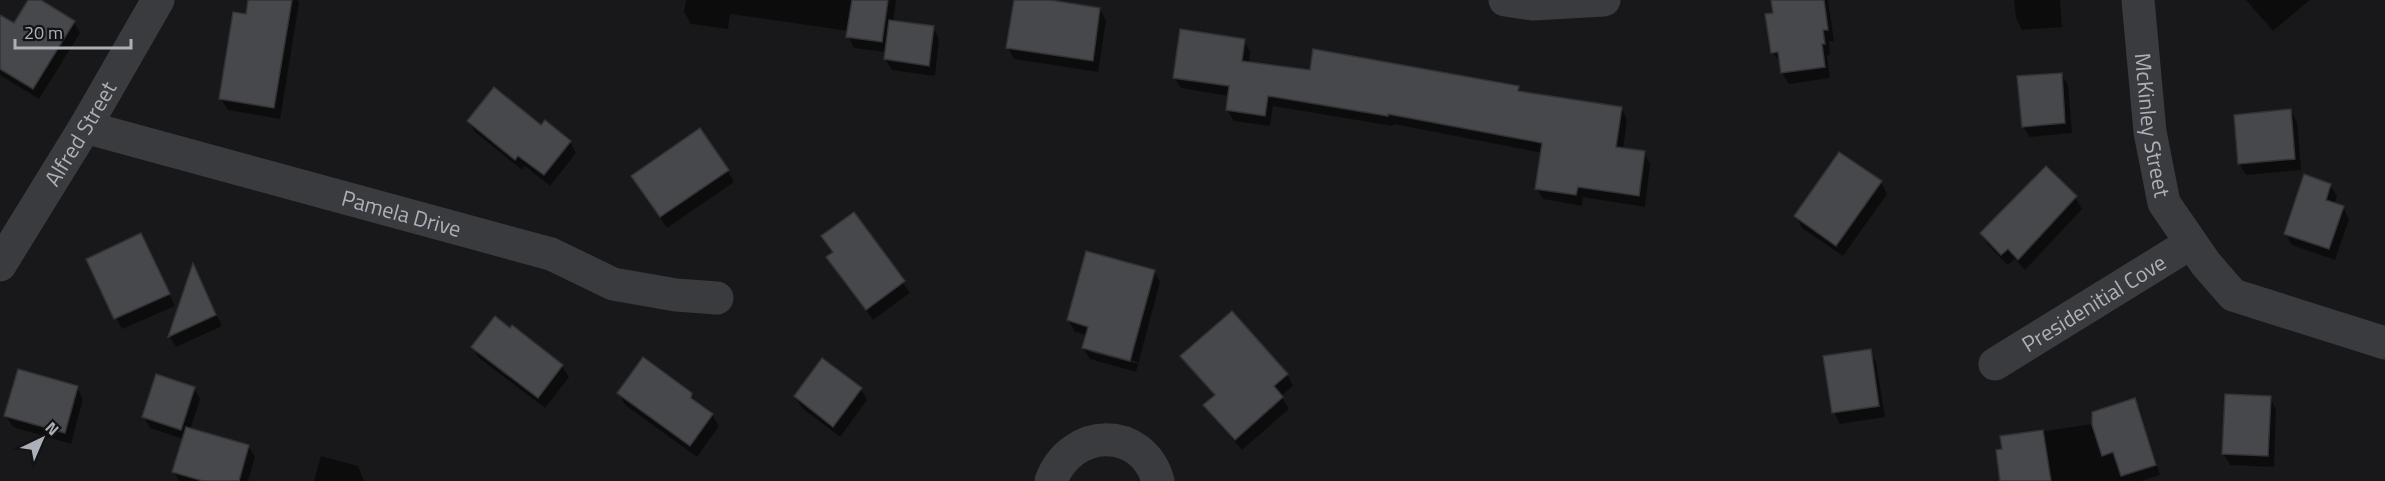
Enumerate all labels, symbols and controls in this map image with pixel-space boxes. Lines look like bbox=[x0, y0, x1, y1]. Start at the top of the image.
scale bar bbox=[15, 12, 130, 50]
text: 20 m bbox=[24, 19, 63, 46]
street label: McKinley Street bbox=[2126, 52, 2180, 200]
street label: Alfred Street bbox=[36, 74, 125, 193]
street label: Pamela Drive bbox=[338, 181, 465, 246]
street label: Presidenitial Cove bbox=[2015, 245, 2173, 361]
north arrow bbox=[12, 409, 72, 469]
text: N bbox=[40, 416, 65, 441]

